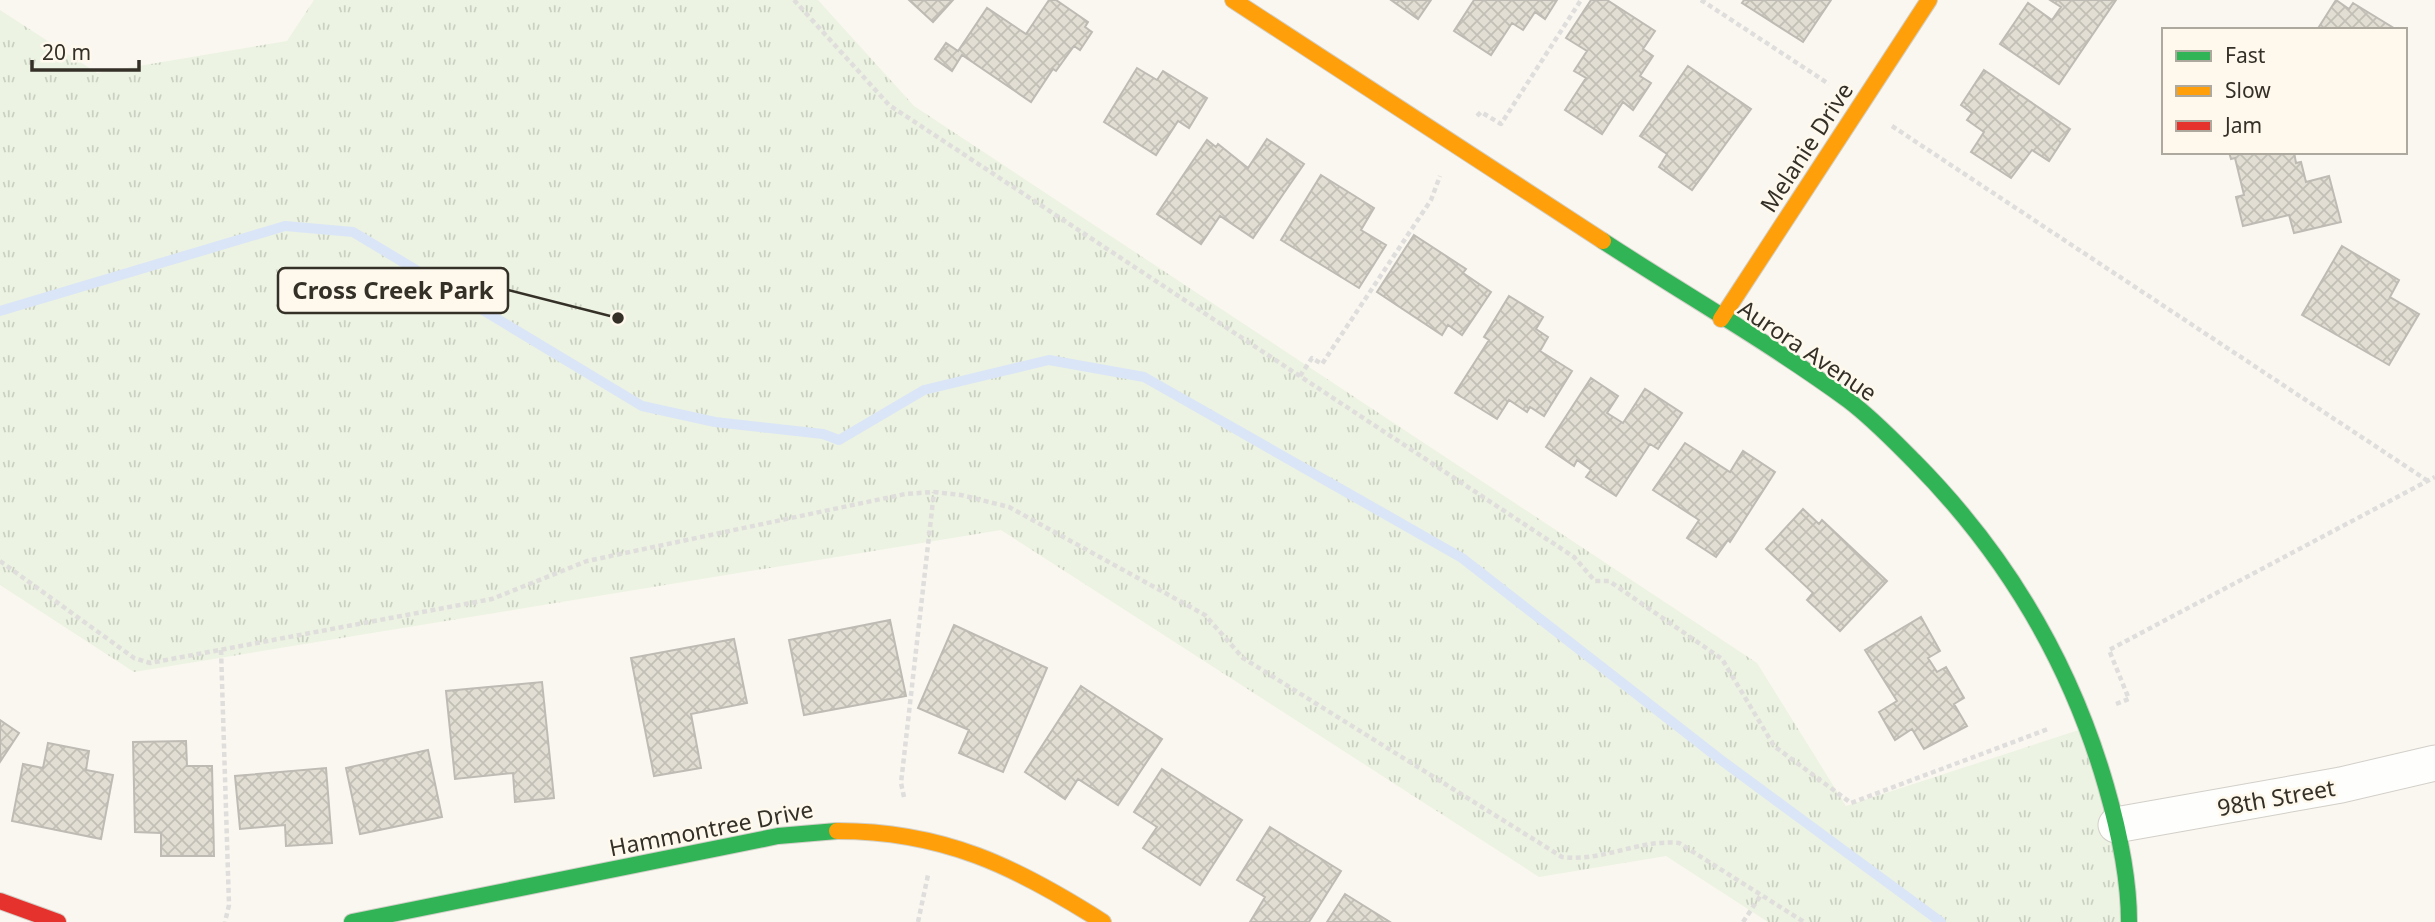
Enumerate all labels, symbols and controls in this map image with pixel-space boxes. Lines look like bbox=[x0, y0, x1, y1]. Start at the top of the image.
scale bar bbox=[32, 28, 138, 72]
legend bbox=[2162, 28, 2407, 154]
text: 20 m bbox=[42, 38, 91, 66]
text: Fast bbox=[2225, 41, 2266, 69]
street label: Melanie Drive bbox=[1752, 76, 1860, 218]
text: Slow bbox=[2225, 76, 2271, 104]
text: Jam bbox=[2223, 111, 2262, 139]
callout: Cross Creek Park bbox=[278, 268, 508, 313]
text: Cross Creek Park bbox=[292, 273, 494, 306]
street label: Aurora Avenue bbox=[1733, 292, 1883, 408]
street label: 98th Street bbox=[2215, 771, 2337, 823]
street label: Hammontree Drive bbox=[606, 793, 816, 863]

